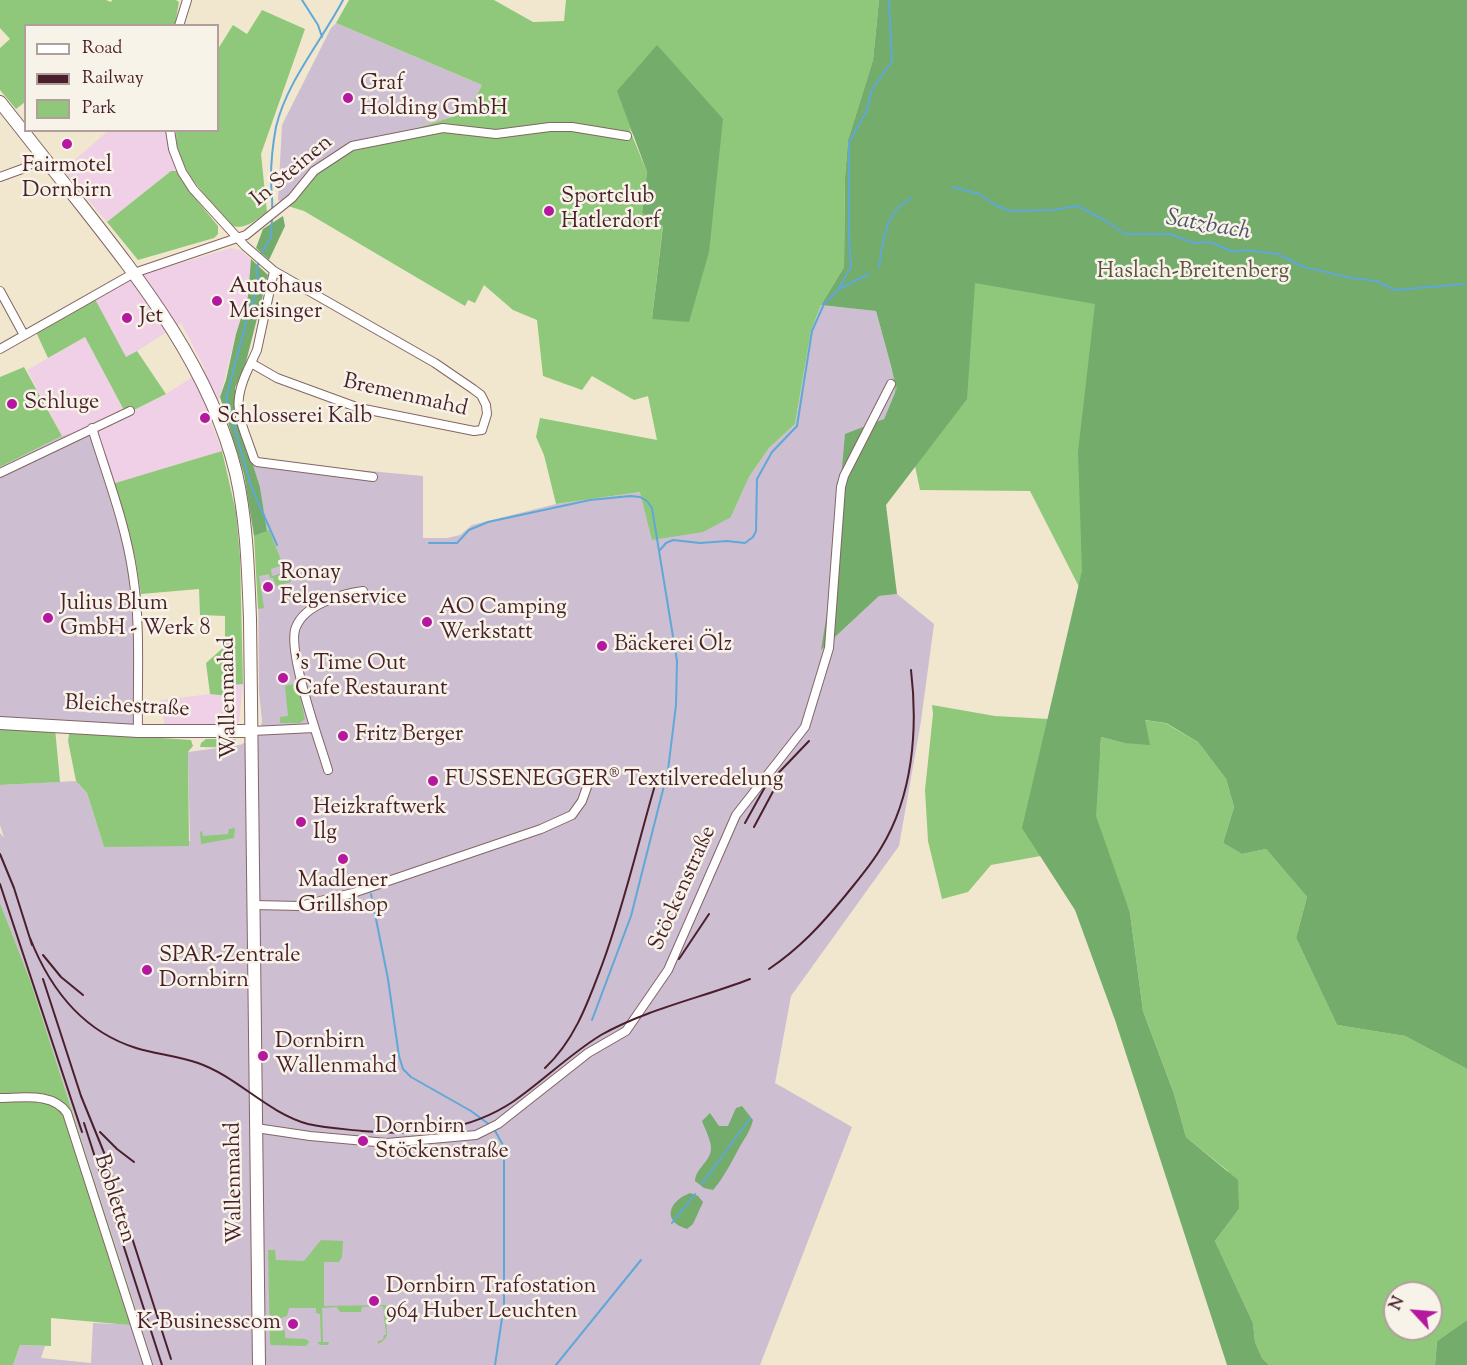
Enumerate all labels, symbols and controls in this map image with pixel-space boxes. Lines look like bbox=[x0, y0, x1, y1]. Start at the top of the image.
legend bbox=[24, 24, 219, 132]
text: Road bbox=[82, 36, 122, 62]
text: Railway bbox=[82, 66, 144, 92]
place label: Graf Holding GmbH bbox=[360, 72, 508, 124]
marker: Graf Holding GmbH bbox=[341, 91, 355, 105]
text: Park bbox=[82, 96, 116, 122]
street label: In Steinen bbox=[247, 130, 339, 214]
marker: Fairmotel Dornbirn bbox=[60, 137, 74, 151]
place label: Fairmotel Dornbirn bbox=[22, 154, 112, 206]
place label: Sportclub Hatlerdorf bbox=[561, 185, 660, 236]
marker: Sportclub Hatlerdorf bbox=[542, 204, 556, 218]
water label: Satzbach bbox=[1163, 205, 1253, 249]
park label: Haslach-Breitenberg bbox=[1097, 260, 1289, 286]
place label: Autohaus Meisinger bbox=[229, 275, 322, 326]
marker: Autohaus Meisinger bbox=[210, 294, 224, 308]
place label: Jet bbox=[139, 305, 163, 331]
marker: Jet bbox=[120, 311, 134, 325]
street label: Bremenmahd bbox=[340, 370, 470, 424]
place label: Schluge bbox=[24, 391, 99, 417]
marker: Schluge bbox=[5, 397, 19, 411]
place label: Schlosserei Kalb bbox=[217, 405, 372, 431]
marker: Schlosserei Kalb bbox=[198, 411, 212, 425]
place label: Ronay Felgenservice bbox=[280, 561, 407, 612]
marker: Ronay Felgenservice bbox=[261, 580, 275, 594]
place label: Julius Blum GmbH - Werk 8 bbox=[60, 592, 211, 644]
place label: AO Camping Werkstatt bbox=[439, 596, 567, 648]
marker: Julius Blum GmbH - Werk 8 bbox=[41, 611, 55, 625]
marker: AO Camping Werkstatt bbox=[420, 615, 434, 629]
place label: Bäckerei Ölz bbox=[614, 633, 732, 659]
street label: Wallenmahd bbox=[216, 637, 244, 759]
marker: Bäckerei Ölz bbox=[595, 639, 609, 653]
place label: 's Time Out Cafe Restaurant bbox=[295, 652, 447, 704]
marker: 's Time Out Cafe Restaurant bbox=[276, 671, 290, 685]
street label: Bleichestraße bbox=[64, 692, 190, 724]
place label: Fritz Berger bbox=[355, 723, 463, 749]
marker: Fritz Berger bbox=[336, 729, 350, 743]
place label: FUSSENEGGER® Textilveredelung bbox=[445, 768, 783, 794]
marker: FUSSENEGGER® Textilveredelung bbox=[426, 774, 440, 788]
place label: Heizkraftwerk Ilg bbox=[313, 796, 446, 848]
marker: Heizkraftwerk Ilg bbox=[294, 815, 308, 829]
street label: Stöckenstraße bbox=[645, 823, 723, 955]
marker: Madlener Grillshop bbox=[336, 852, 350, 866]
place label: Madlener Grillshop bbox=[298, 869, 388, 920]
place label: SPAR-Zentrale Dornbirn bbox=[159, 944, 301, 996]
marker: SPAR-Zentrale Dornbirn bbox=[140, 963, 154, 977]
place label: Dornbirn Wallenmahd bbox=[275, 1030, 397, 1082]
marker: Dornbirn Wallenmahd bbox=[256, 1049, 270, 1063]
place label: Dornbirn Stöckenstraße bbox=[375, 1115, 509, 1166]
street label: Wallenmahd bbox=[222, 1122, 250, 1244]
marker: Dornbirn Stöckenstraße bbox=[356, 1134, 370, 1148]
street label: Bobletten bbox=[86, 1151, 140, 1247]
place label: Dornbirn Trafostation 964 Huber Leuchten bbox=[386, 1275, 596, 1326]
north arrow bbox=[1383, 1281, 1443, 1341]
text: N bbox=[1385, 1293, 1411, 1315]
marker: Dornbirn Trafostation 964 Huber Leuchten bbox=[367, 1294, 381, 1308]
place label: K-Businesscom bbox=[137, 1311, 281, 1337]
marker: K-Businesscom bbox=[286, 1317, 300, 1331]

